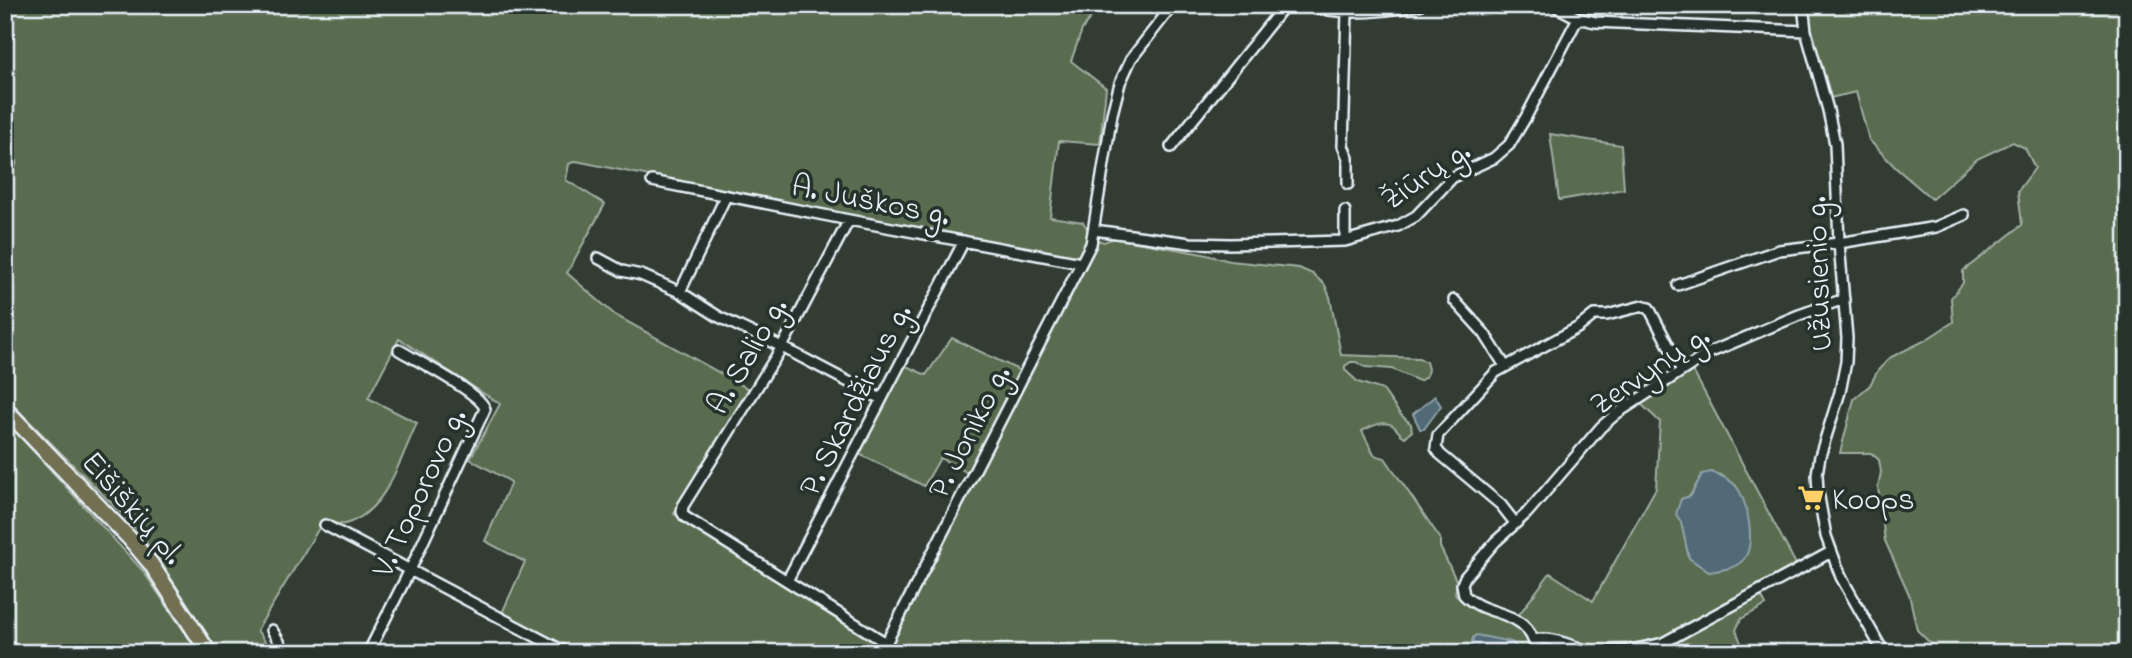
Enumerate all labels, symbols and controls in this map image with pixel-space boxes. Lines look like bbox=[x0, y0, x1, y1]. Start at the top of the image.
street label: Žiūrų g. bbox=[1373, 130, 1481, 224]
street label: A. Juškos g. bbox=[787, 164, 953, 241]
street label: Užusienio g. bbox=[1794, 195, 1847, 352]
street label: A. Salio g. bbox=[696, 289, 802, 424]
street label: P. Skardžiaus g. bbox=[788, 296, 926, 505]
street label: Zervynų g. bbox=[1582, 315, 1720, 429]
street label: P. Joniko g. bbox=[917, 358, 1025, 508]
street label: V. Toporovo g. bbox=[361, 401, 481, 587]
street label: Eišiškių pl. bbox=[68, 442, 194, 577]
place label: Koops bbox=[1832, 478, 1915, 525]
supermarket icon: Koops bbox=[1796, 483, 1826, 513]

